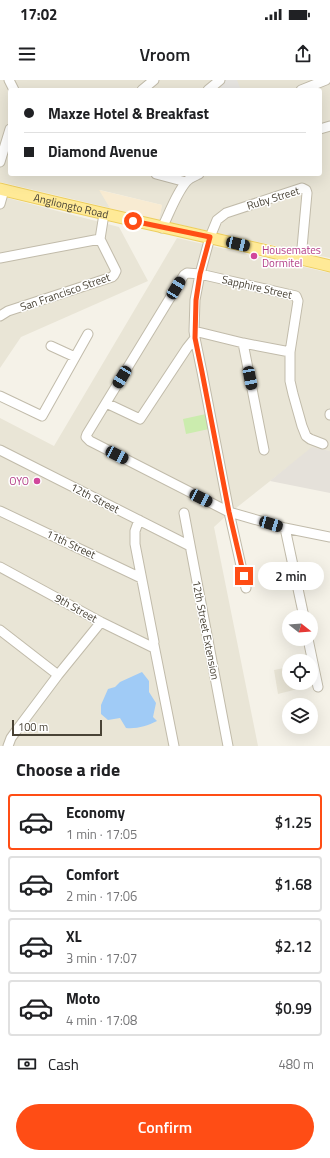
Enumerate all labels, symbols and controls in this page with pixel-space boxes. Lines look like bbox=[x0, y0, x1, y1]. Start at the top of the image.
text: 17:02 bbox=[20, 3, 57, 26]
text: Vroom bbox=[140, 41, 190, 68]
icon: menu bbox=[16, 43, 38, 65]
icon: share bbox=[292, 43, 314, 65]
text: Maxze Hotel & Breakfast bbox=[48, 102, 209, 125]
text: Diamond Avenue bbox=[48, 140, 158, 163]
street label: Ruby Street bbox=[245, 182, 301, 214]
street label: Angliongto Road bbox=[32, 189, 110, 222]
route start bbox=[124, 212, 142, 230]
car bbox=[225, 235, 251, 253]
place label: Housemates Dormitel bbox=[262, 242, 321, 271]
marker: Housemates Dormitel bbox=[249, 251, 259, 261]
street label: San Francisco Street bbox=[18, 269, 112, 315]
street label: Sapphire Street bbox=[220, 271, 294, 303]
car bbox=[165, 275, 187, 301]
car bbox=[111, 364, 133, 390]
car bbox=[242, 365, 258, 391]
car bbox=[104, 444, 130, 466]
place label: OYO bbox=[9, 473, 29, 489]
marker: OYO bbox=[32, 476, 42, 486]
street label: 12th Street bbox=[68, 479, 122, 517]
car bbox=[188, 487, 214, 509]
car bbox=[258, 515, 284, 533]
street label: 11th Street bbox=[44, 526, 98, 562]
callout: 2 min bbox=[258, 562, 324, 590]
text: 2 min bbox=[275, 566, 307, 586]
route end bbox=[235, 567, 253, 585]
street label: 12th Street Extension bbox=[189, 579, 223, 681]
street label: 9th Street bbox=[52, 590, 100, 626]
north arrow bbox=[282, 610, 318, 646]
map controls bbox=[282, 610, 318, 734]
button: locate bbox=[282, 654, 318, 690]
button: layers bbox=[282, 698, 318, 734]
scale bar bbox=[12, 718, 102, 737]
text: 100 m bbox=[18, 719, 48, 735]
text: Choose a ride bbox=[16, 756, 120, 783]
text: Economy bbox=[66, 801, 125, 824]
icon: car bbox=[18, 804, 54, 840]
text: $1.25 bbox=[275, 811, 312, 834]
text: 1 min · 17:05 bbox=[66, 824, 137, 844]
text: Comfort bbox=[66, 863, 119, 886]
icon: car bbox=[18, 866, 54, 902]
text: $1.68 bbox=[275, 873, 312, 896]
text: 2 min · 17:06 bbox=[66, 886, 137, 906]
text: XL bbox=[66, 925, 82, 948]
icon: car bbox=[18, 928, 54, 964]
text: $2.12 bbox=[275, 935, 312, 958]
text: 3 min · 17:07 bbox=[66, 948, 137, 968]
text: Moto bbox=[66, 987, 100, 1010]
icon: car bbox=[18, 990, 54, 1026]
text: $0.99 bbox=[275, 997, 312, 1020]
text: 4 min · 17:08 bbox=[66, 1010, 137, 1030]
icon: cash bbox=[16, 1053, 38, 1075]
text: Cash bbox=[48, 1053, 79, 1076]
text: 480 m bbox=[278, 1054, 314, 1074]
button: Confirm bbox=[16, 1104, 314, 1150]

